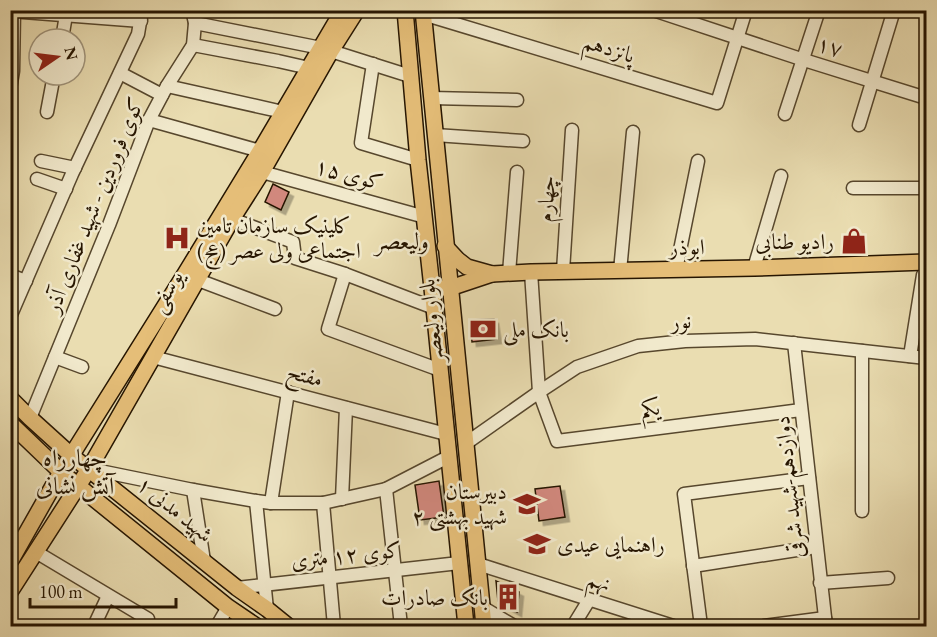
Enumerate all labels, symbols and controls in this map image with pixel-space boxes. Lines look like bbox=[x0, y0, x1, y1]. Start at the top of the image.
street label: پانزدهم bbox=[578, 26, 640, 76]
north arrow bbox=[27, 27, 87, 87]
street label: ۱۷ bbox=[813, 28, 847, 64]
text: N bbox=[59, 45, 83, 62]
street label: کوی فروردین - شهید غفاری آذر bbox=[37, 93, 151, 319]
street label: کوی ۱۵ bbox=[312, 151, 386, 197]
street label: چهارم bbox=[530, 175, 567, 224]
place label: کلینیک سازمان تامین اجتماعی ولی عصر (عج) bbox=[197, 211, 361, 270]
hospital icon: کلینیک سازمان تامین اجتماعی ولی عصر (عج) bbox=[162, 223, 192, 253]
district label: ولیعصر bbox=[372, 225, 429, 257]
shop icon: رادیو طنابی bbox=[839, 226, 869, 256]
place label: رادیو طنابی bbox=[755, 227, 834, 258]
street label: ابوذر bbox=[667, 232, 705, 262]
street label: یوسفی bbox=[142, 263, 192, 318]
street label: بلوار ولیعصر bbox=[412, 278, 450, 366]
street label: نور bbox=[668, 306, 692, 336]
bank icon: بانک ملی bbox=[468, 314, 498, 344]
place label: بانک ملی bbox=[503, 315, 569, 346]
street label: مفتح bbox=[282, 356, 326, 399]
street label: یکم bbox=[639, 392, 664, 430]
street label: دوازدهم-شهید شرقی bbox=[767, 414, 817, 560]
district label: چهارراه آتش نشانی bbox=[36, 442, 117, 502]
street label: شهید مدنی ۱ bbox=[131, 469, 219, 549]
place label: دبیرستان شهید بهشتی ۲ bbox=[412, 477, 507, 532]
school or university icon: دبیرستان شهید بهشتی ۲ bbox=[512, 489, 542, 519]
school or university icon: راهنمایی عیدی bbox=[522, 529, 552, 559]
place label: راهنمایی عیدی bbox=[557, 530, 665, 560]
street label: کوی ۱۲ متری bbox=[289, 535, 403, 575]
street label: نهم bbox=[582, 564, 614, 604]
scale bar bbox=[30, 571, 176, 609]
text: 100 m bbox=[39, 580, 83, 603]
building icon: بانک صادرات bbox=[493, 582, 523, 612]
place label: بانک صادرات bbox=[381, 583, 488, 612]

